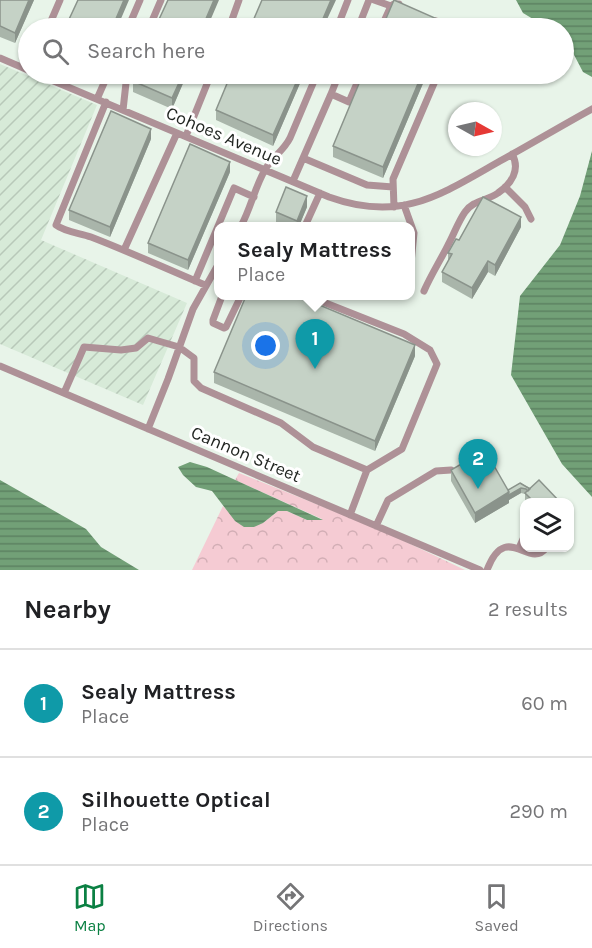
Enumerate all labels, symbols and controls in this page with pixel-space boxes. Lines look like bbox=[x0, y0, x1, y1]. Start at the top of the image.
search box bbox=[18, 18, 574, 84]
icon: search bbox=[39, 35, 72, 68]
text: Search here bbox=[87, 38, 205, 64]
street label: Cohoes Avenue bbox=[163, 102, 285, 170]
north arrow bbox=[448, 102, 502, 156]
popup bbox=[214, 222, 415, 300]
text: Sealy Mattress bbox=[237, 237, 392, 263]
text: Place bbox=[237, 263, 285, 286]
pin: 1 bbox=[296, 320, 334, 369]
your location bbox=[251, 331, 280, 360]
street label: Cannon Street bbox=[188, 421, 304, 487]
pin: 2 bbox=[458, 440, 498, 489]
map controls bbox=[520, 498, 574, 552]
button: layers bbox=[520, 498, 574, 552]
text: Nearby bbox=[24, 594, 111, 625]
text: 2 results bbox=[488, 598, 568, 621]
text: Sealy Mattress bbox=[81, 679, 236, 705]
text: 1 bbox=[40, 692, 47, 715]
text: 60 m bbox=[521, 692, 568, 715]
text: Place bbox=[81, 705, 129, 728]
text: Silhouette Optical bbox=[81, 787, 271, 813]
text: 2 bbox=[37, 800, 50, 823]
text: 290 m bbox=[509, 800, 568, 823]
text: Place bbox=[81, 813, 129, 836]
tab: Map bbox=[73, 880, 106, 935]
tab: Directions bbox=[253, 880, 328, 935]
tab: Saved bbox=[475, 880, 519, 935]

